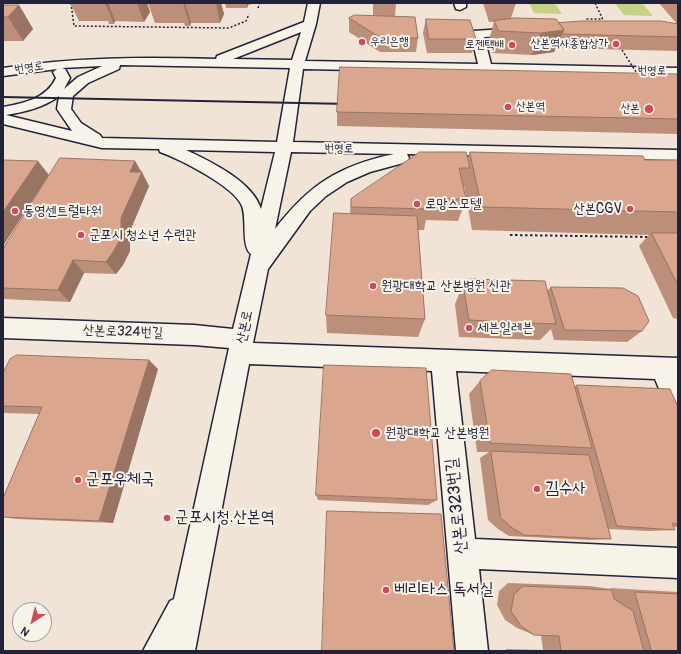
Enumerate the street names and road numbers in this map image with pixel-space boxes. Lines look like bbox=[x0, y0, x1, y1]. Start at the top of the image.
street label: 번영로 bbox=[14, 59, 44, 77]
street label: 번영로 bbox=[637, 64, 667, 78]
street label: 번영로 bbox=[324, 142, 354, 156]
street label: 산본로 bbox=[233, 309, 257, 345]
street label: 산본로324번길 bbox=[83, 322, 163, 342]
street label: 산본로323번길 bbox=[442, 457, 472, 555]

